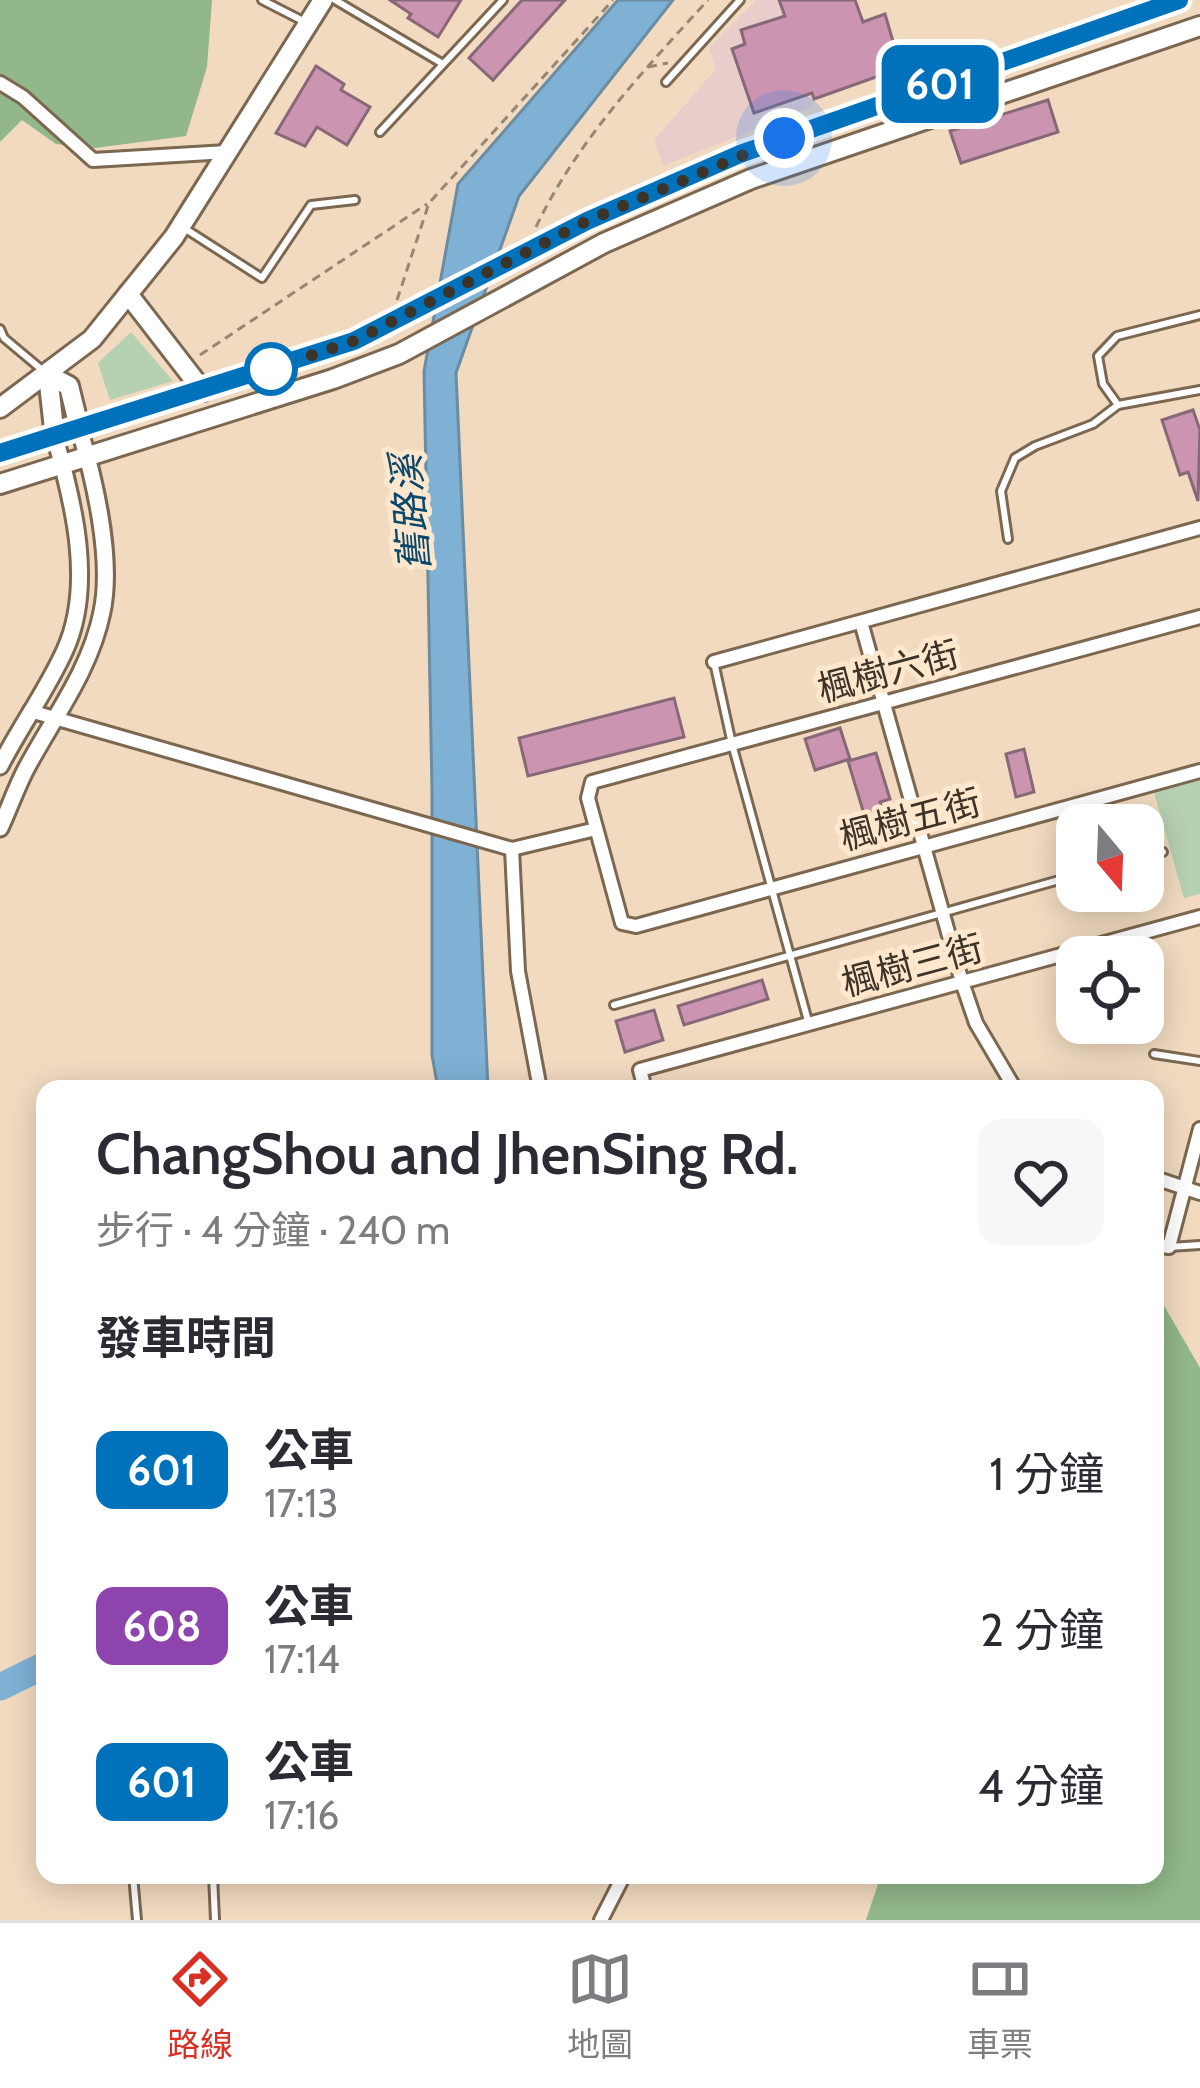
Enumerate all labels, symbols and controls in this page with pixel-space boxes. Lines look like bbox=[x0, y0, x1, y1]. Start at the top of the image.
line badge: 601 bbox=[871, 45, 1009, 123]
text: 601 bbox=[906, 58, 974, 110]
your location bbox=[754, 108, 814, 168]
unlabelled marker bbox=[246, 344, 296, 394]
water label: 舊路溪 bbox=[381, 448, 439, 573]
street label: 楓樹六街 bbox=[813, 631, 963, 711]
street label: 楓樹五街 bbox=[835, 779, 985, 859]
north arrow bbox=[1056, 804, 1164, 912]
map controls bbox=[1056, 804, 1164, 1044]
street label: 楓樹三街 bbox=[837, 925, 987, 1005]
button: locate bbox=[1056, 936, 1164, 1044]
text: ChangShou and JhenSing Rd. bbox=[96, 1119, 798, 1188]
button: heart bbox=[978, 1119, 1104, 1245]
text: 步行 · 4 分鐘 · 240 m bbox=[96, 1206, 450, 1254]
text: 發車時間 bbox=[96, 1311, 276, 1365]
text: 公車 bbox=[264, 1423, 354, 1477]
text: 601 bbox=[128, 1444, 196, 1496]
text: 1 分鐘 bbox=[989, 1447, 1104, 1501]
text: 17:13 bbox=[264, 1479, 338, 1527]
text: 公車 bbox=[264, 1579, 354, 1633]
text: 608 bbox=[123, 1600, 201, 1652]
text: 2 分鐘 bbox=[980, 1603, 1104, 1657]
text: 17:14 bbox=[264, 1635, 340, 1683]
text: 公車 bbox=[264, 1735, 354, 1789]
text: 601 bbox=[128, 1756, 196, 1808]
text: 4 分鐘 bbox=[978, 1759, 1104, 1813]
text: 17:16 bbox=[264, 1791, 339, 1839]
tab: 路線 bbox=[167, 1946, 233, 2066]
tab: 地圖 bbox=[567, 1946, 633, 2066]
tab: 車票 bbox=[967, 1946, 1033, 2066]

